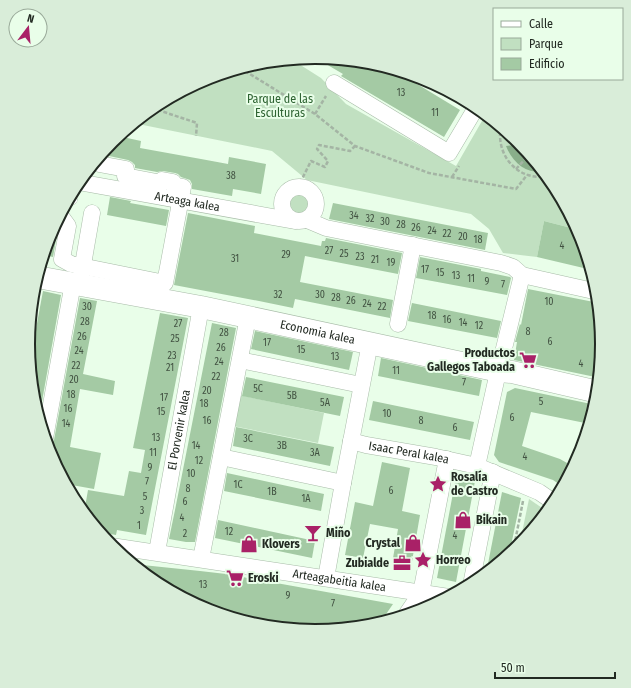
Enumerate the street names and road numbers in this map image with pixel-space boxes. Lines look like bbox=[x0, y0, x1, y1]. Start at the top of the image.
street label: Arteaga kalea bbox=[154, 189, 221, 214]
street label: Economia kalea bbox=[279, 317, 356, 347]
street label: El Porvenir kalea bbox=[165, 388, 193, 471]
street label: Isaac Peral kalea bbox=[368, 439, 450, 467]
street label: Arteagabeitia kalea bbox=[292, 567, 387, 594]

